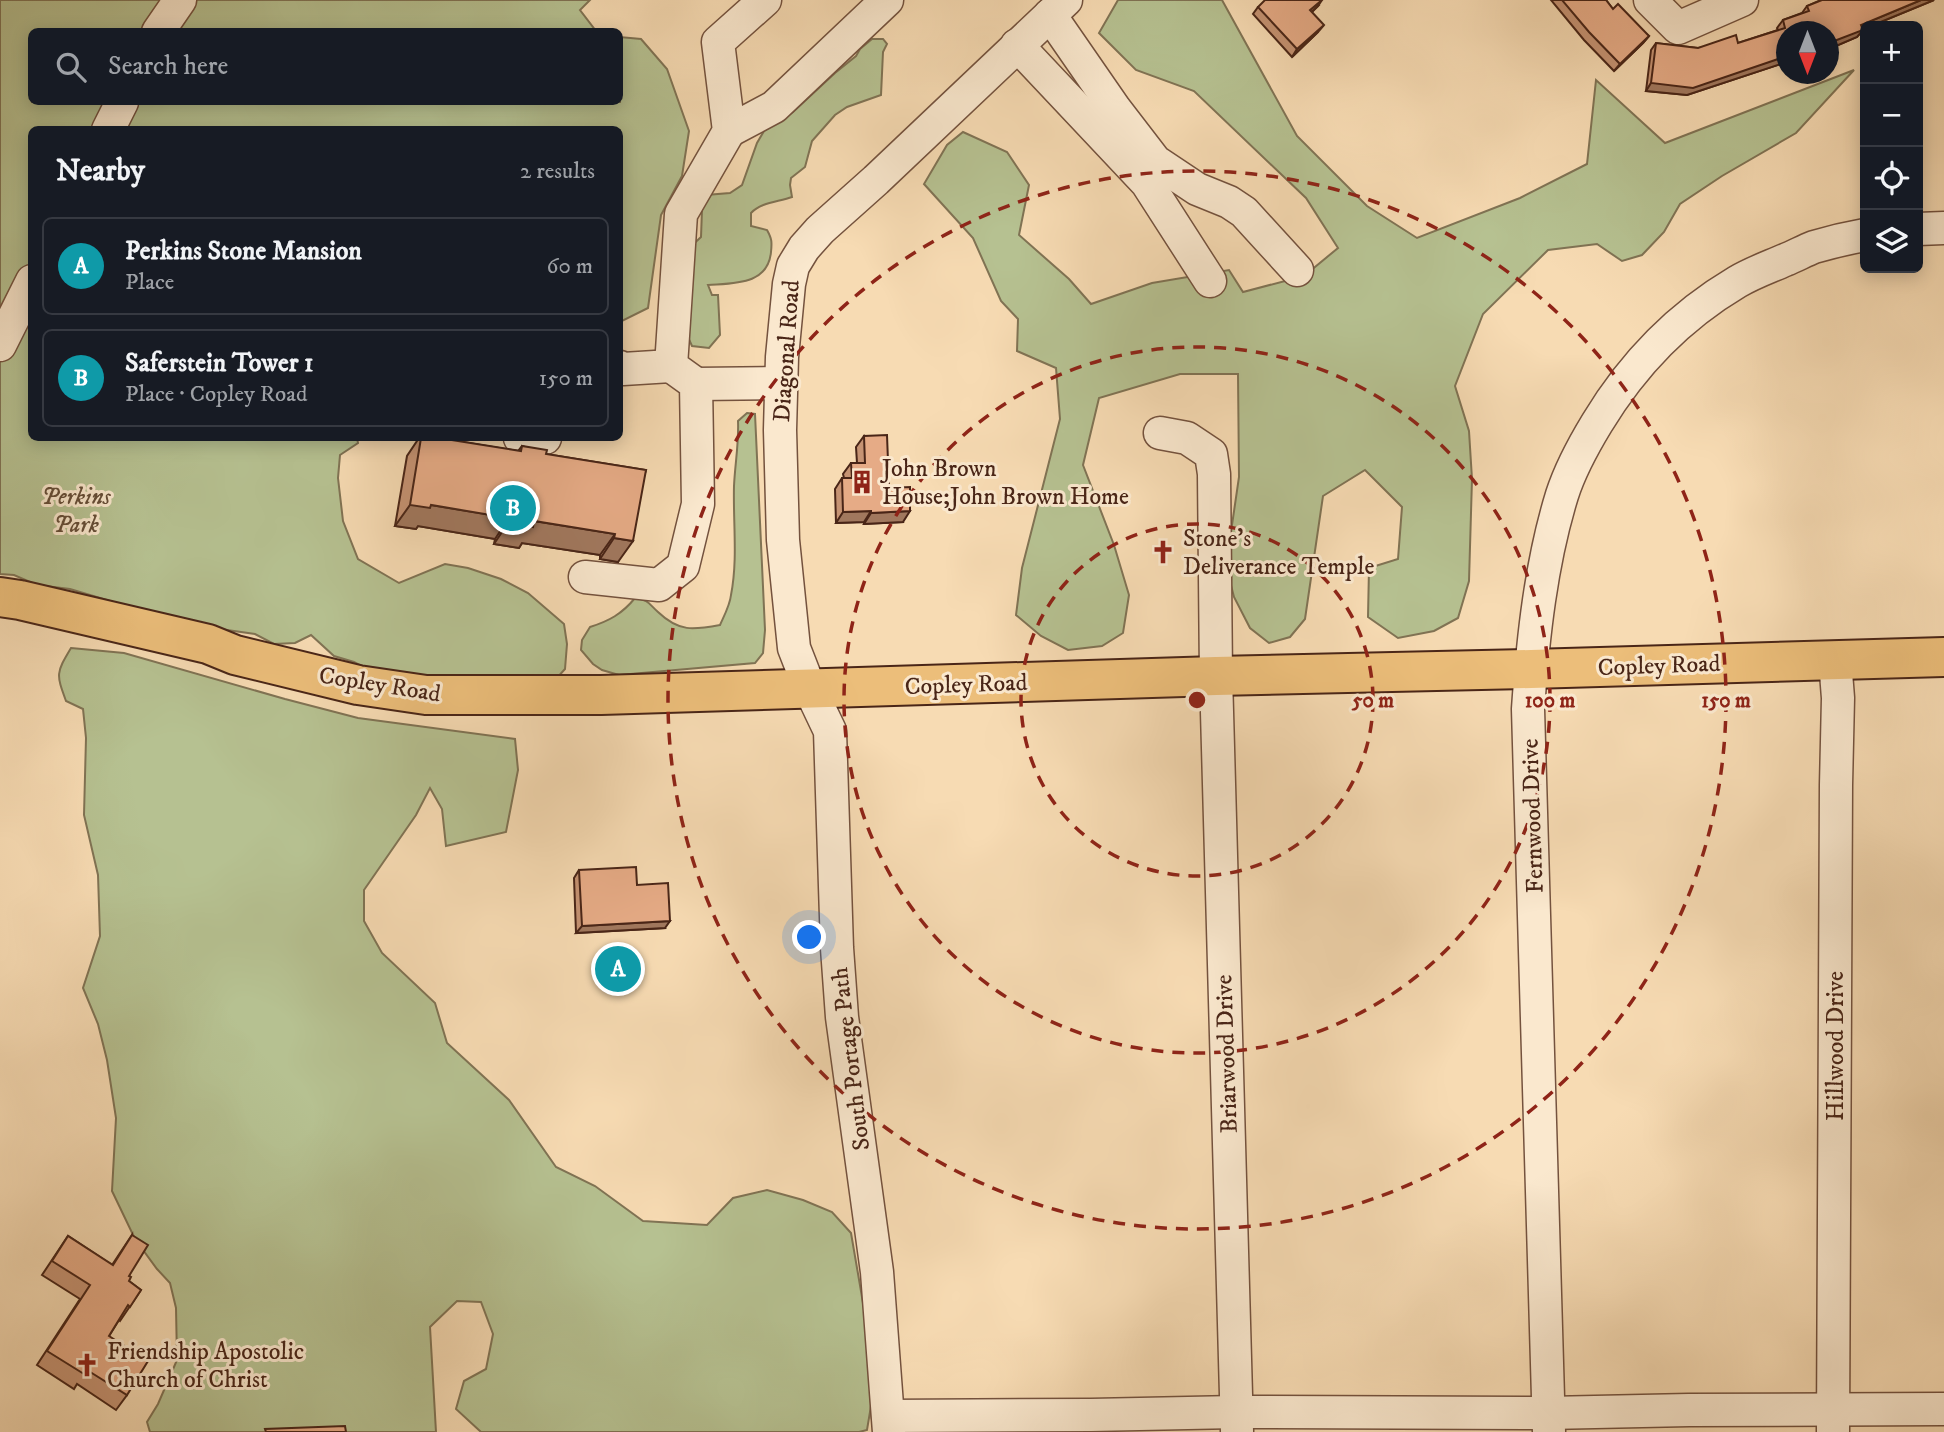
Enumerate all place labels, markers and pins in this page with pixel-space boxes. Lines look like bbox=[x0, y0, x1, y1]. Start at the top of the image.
place label: John Brown House;John Brown Home bbox=[880, 454, 1129, 512]
building icon: John Brown House;John Brown Home bbox=[848, 468, 876, 496]
pin: B bbox=[490, 482, 536, 534]
place label: Stone's Deliverance Temple bbox=[1183, 524, 1374, 582]
church icon: Stone's Deliverance Temple bbox=[1149, 538, 1177, 566]
centre of rings bbox=[1185, 688, 1209, 712]
pin: A bbox=[595, 943, 641, 995]
place label: Friendship Apostolic Church of Christ bbox=[107, 1337, 304, 1395]
church icon: Friendship Apostolic Church of Christ bbox=[73, 1351, 101, 1379]

